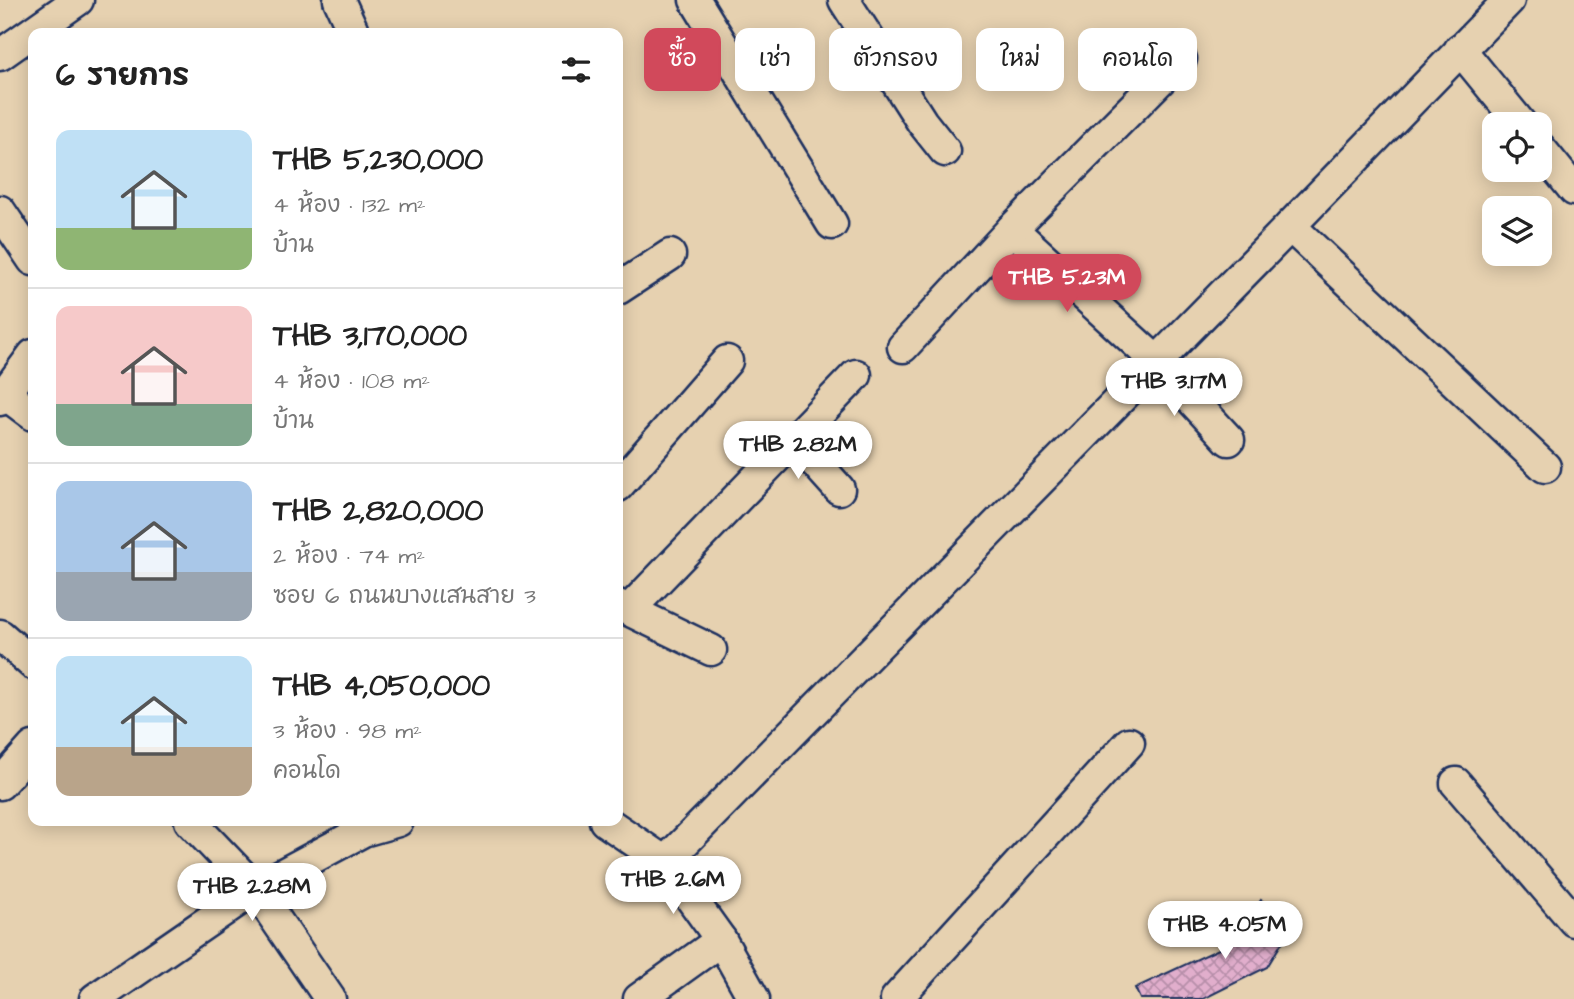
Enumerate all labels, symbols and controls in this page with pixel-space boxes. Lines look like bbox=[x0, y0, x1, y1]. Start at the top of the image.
chip: ซื้อ bbox=[644, 28, 721, 91]
chip: เช่า bbox=[735, 28, 815, 91]
chip: ตัวกรอง bbox=[829, 28, 962, 91]
chip: ใหม่ bbox=[976, 28, 1064, 91]
chip: คอนโด bbox=[1078, 28, 1197, 91]
icon: filters bbox=[557, 51, 595, 89]
text: 6 รายการ bbox=[56, 55, 189, 97]
map controls bbox=[1482, 112, 1552, 266]
button: locate bbox=[1482, 112, 1552, 182]
text: THB 5,230,000 bbox=[273, 139, 483, 181]
icon: home bbox=[112, 158, 196, 242]
text: 4 ห้อง · 132 m² bbox=[273, 189, 426, 221]
button: layers bbox=[1482, 196, 1552, 266]
text: บ้าน bbox=[273, 229, 314, 261]
pin: THB 5.23M bbox=[987, 254, 1147, 314]
text: THB 5.23M bbox=[1008, 261, 1126, 293]
text: THB 3,170,000 bbox=[273, 315, 467, 357]
icon: home bbox=[112, 334, 196, 418]
pin: THB 3.17M bbox=[1094, 358, 1254, 418]
text: 4 ห้อง · 108 m² bbox=[273, 365, 430, 397]
text: THB 3.17M bbox=[1122, 365, 1226, 397]
text: บ้าน bbox=[273, 405, 314, 437]
pin: THB 2.82M bbox=[718, 421, 878, 481]
text: THB 2.82M bbox=[739, 428, 857, 460]
text: THB 2,820,000 bbox=[273, 490, 483, 532]
icon: home bbox=[112, 509, 196, 593]
text: 2 ห้อง · 74 m² bbox=[273, 540, 425, 572]
text: ซอย 6 ถนนบางแสนสาย 3 bbox=[273, 580, 536, 612]
text: THB 4,050,000 bbox=[273, 665, 490, 707]
icon: home bbox=[112, 684, 196, 768]
text: 3 ห้อง · 98 m² bbox=[273, 715, 422, 747]
text: คอนโด bbox=[273, 755, 341, 787]
pin: THB 2.6M bbox=[601, 856, 745, 916]
text: THB 2.6M bbox=[621, 863, 725, 895]
pin: THB 2.28M bbox=[172, 864, 332, 923]
text: THB 2.28M bbox=[193, 870, 311, 902]
pin: THB 4.05M bbox=[1145, 902, 1305, 961]
text: THB 4.05M bbox=[1164, 908, 1286, 940]

